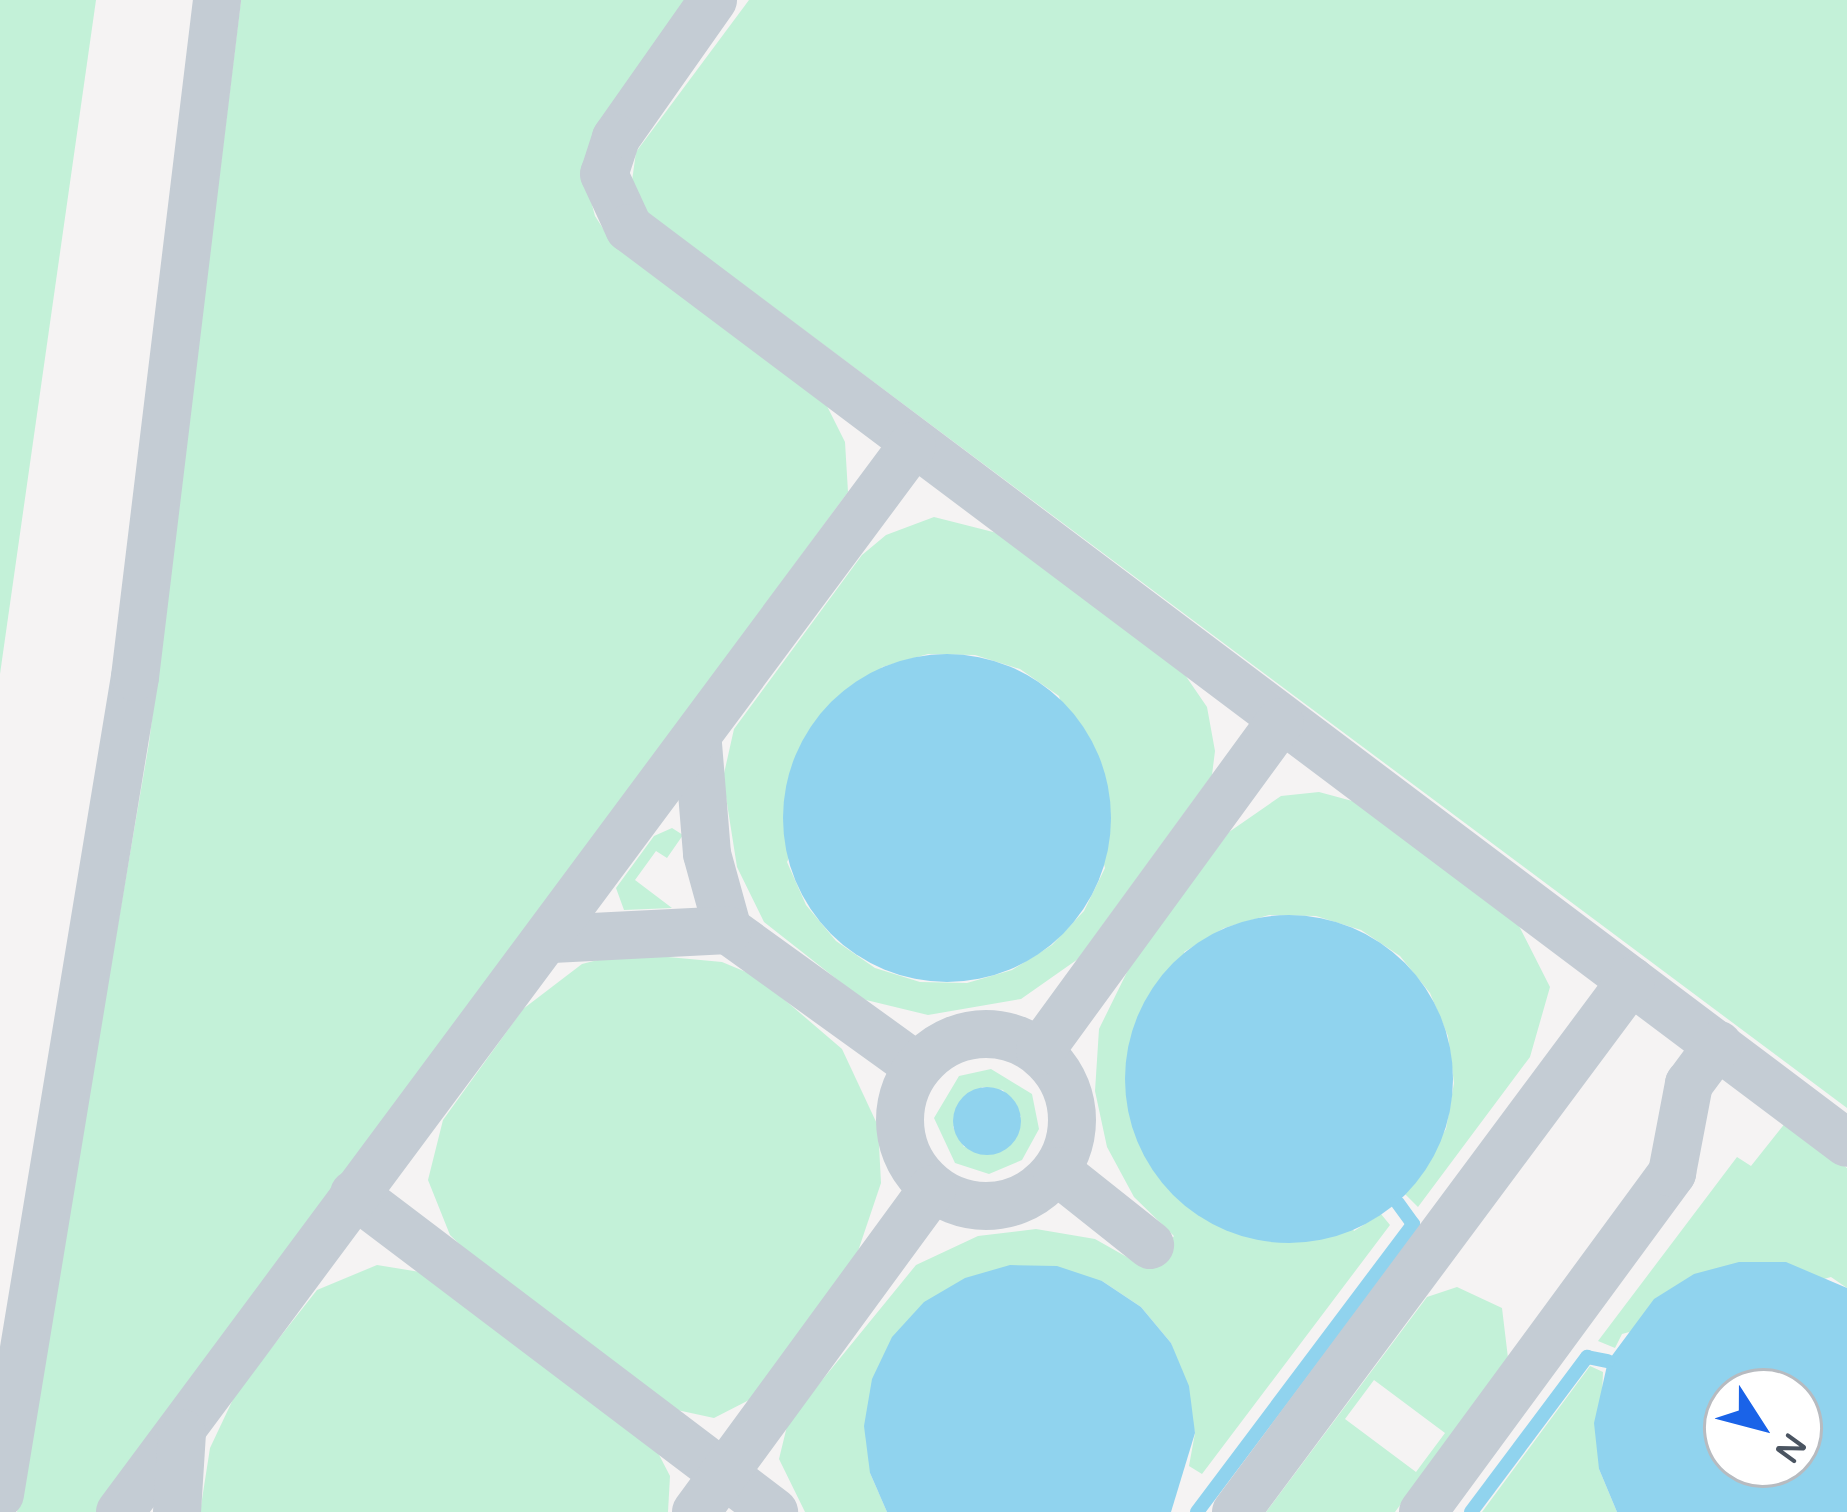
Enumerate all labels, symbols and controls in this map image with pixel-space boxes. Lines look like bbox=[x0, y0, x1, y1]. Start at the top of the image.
north arrow bbox=[1703, 1368, 1823, 1488]
text: N bbox=[1767, 1426, 1814, 1470]

